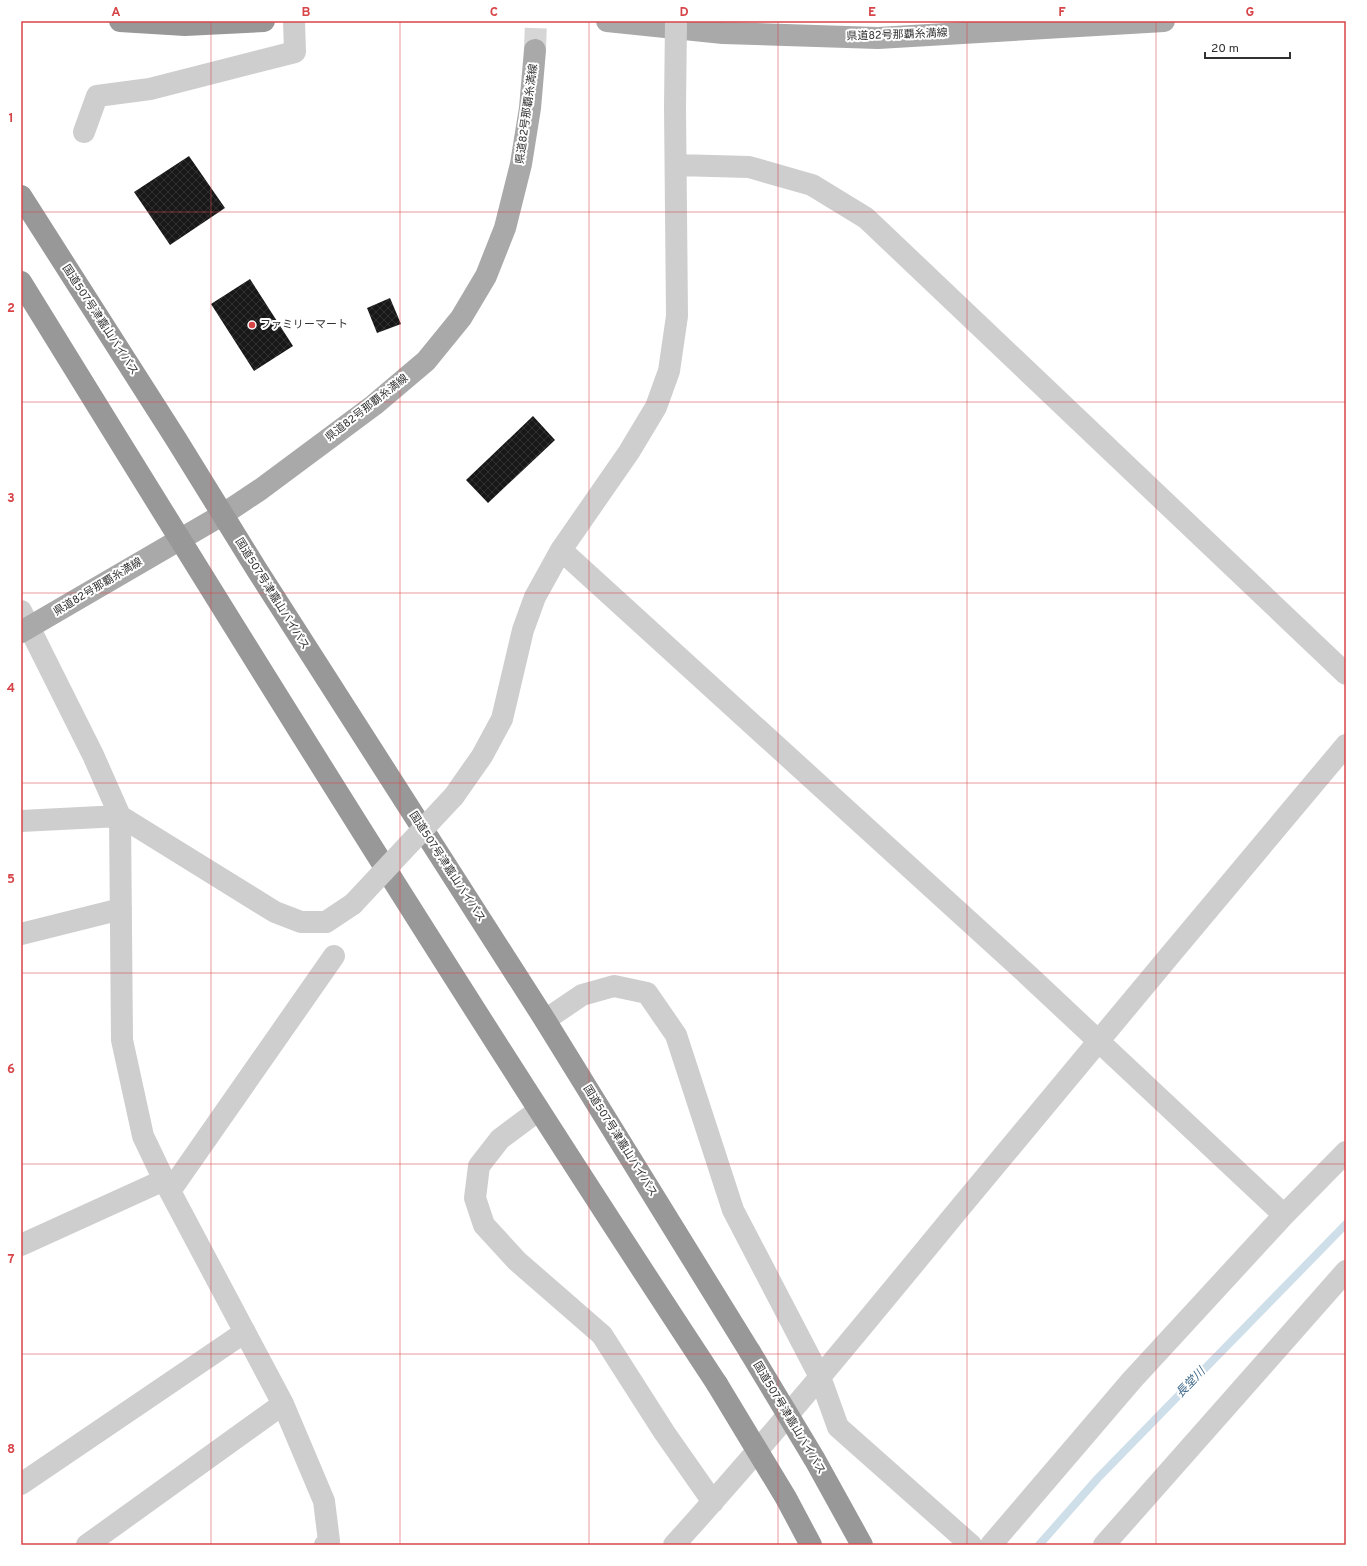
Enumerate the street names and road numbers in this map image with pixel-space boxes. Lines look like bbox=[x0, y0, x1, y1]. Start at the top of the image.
street label: 県道82号那覇糸満線 bbox=[846, 26, 948, 44]
street label: 県道82号那覇糸満線 bbox=[513, 63, 541, 165]
street label: 国道507号津嘉山バイパス bbox=[59, 262, 141, 378]
street label: 県道82号那覇糸満線 bbox=[323, 371, 411, 445]
street label: 国道507号津嘉山バイパス bbox=[232, 536, 312, 652]
street label: 県道82号那覇糸満線 bbox=[51, 555, 145, 619]
street label: 国道507号津嘉山バイパス bbox=[406, 809, 488, 925]
street label: 国道507号津嘉山バイパス bbox=[580, 1083, 660, 1199]
street label: 国道507号津嘉山バイパス bbox=[750, 1359, 828, 1477]

